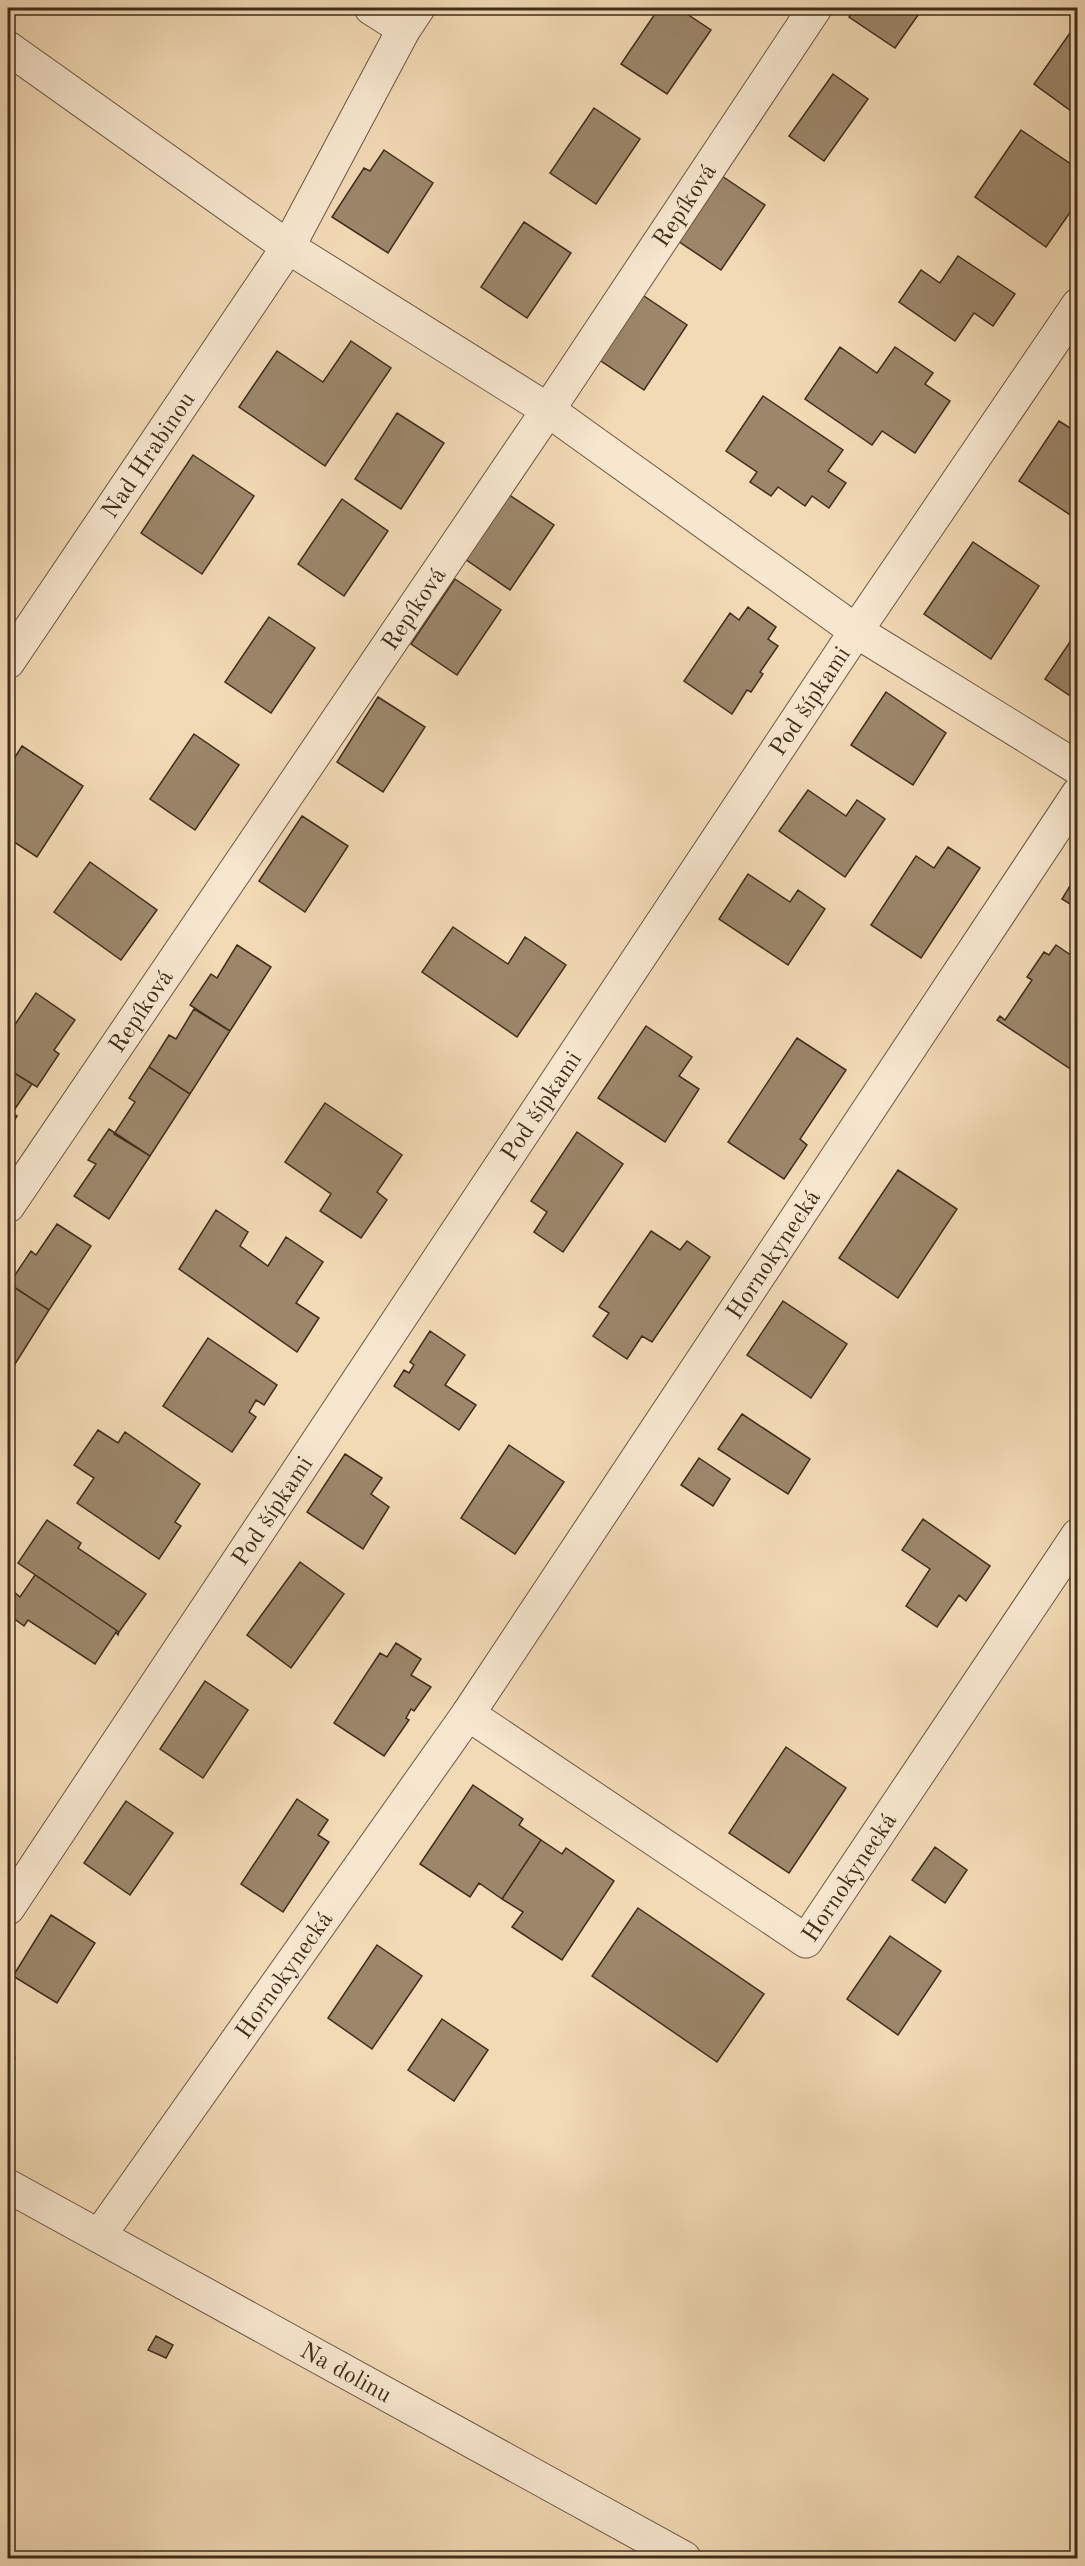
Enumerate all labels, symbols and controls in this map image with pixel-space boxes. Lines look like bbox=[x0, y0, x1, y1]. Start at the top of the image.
street label: Repíková bbox=[650, 160, 722, 252]
street label: Nad Hrabinou bbox=[99, 388, 201, 523]
street label: Repíková bbox=[379, 564, 451, 655]
street label: Pod šípkami bbox=[767, 643, 856, 761]
street label: Repíková bbox=[106, 966, 179, 1058]
street label: Pod šípkami bbox=[498, 1048, 587, 1166]
street label: Hornokynecká bbox=[723, 1186, 826, 1324]
street label: Pod šípkami bbox=[229, 1453, 318, 1571]
street label: Hornokynecká bbox=[799, 1809, 902, 1947]
street label: Hornokynecká bbox=[232, 1908, 338, 2044]
street label: Na dolinu bbox=[295, 2339, 395, 2409]

